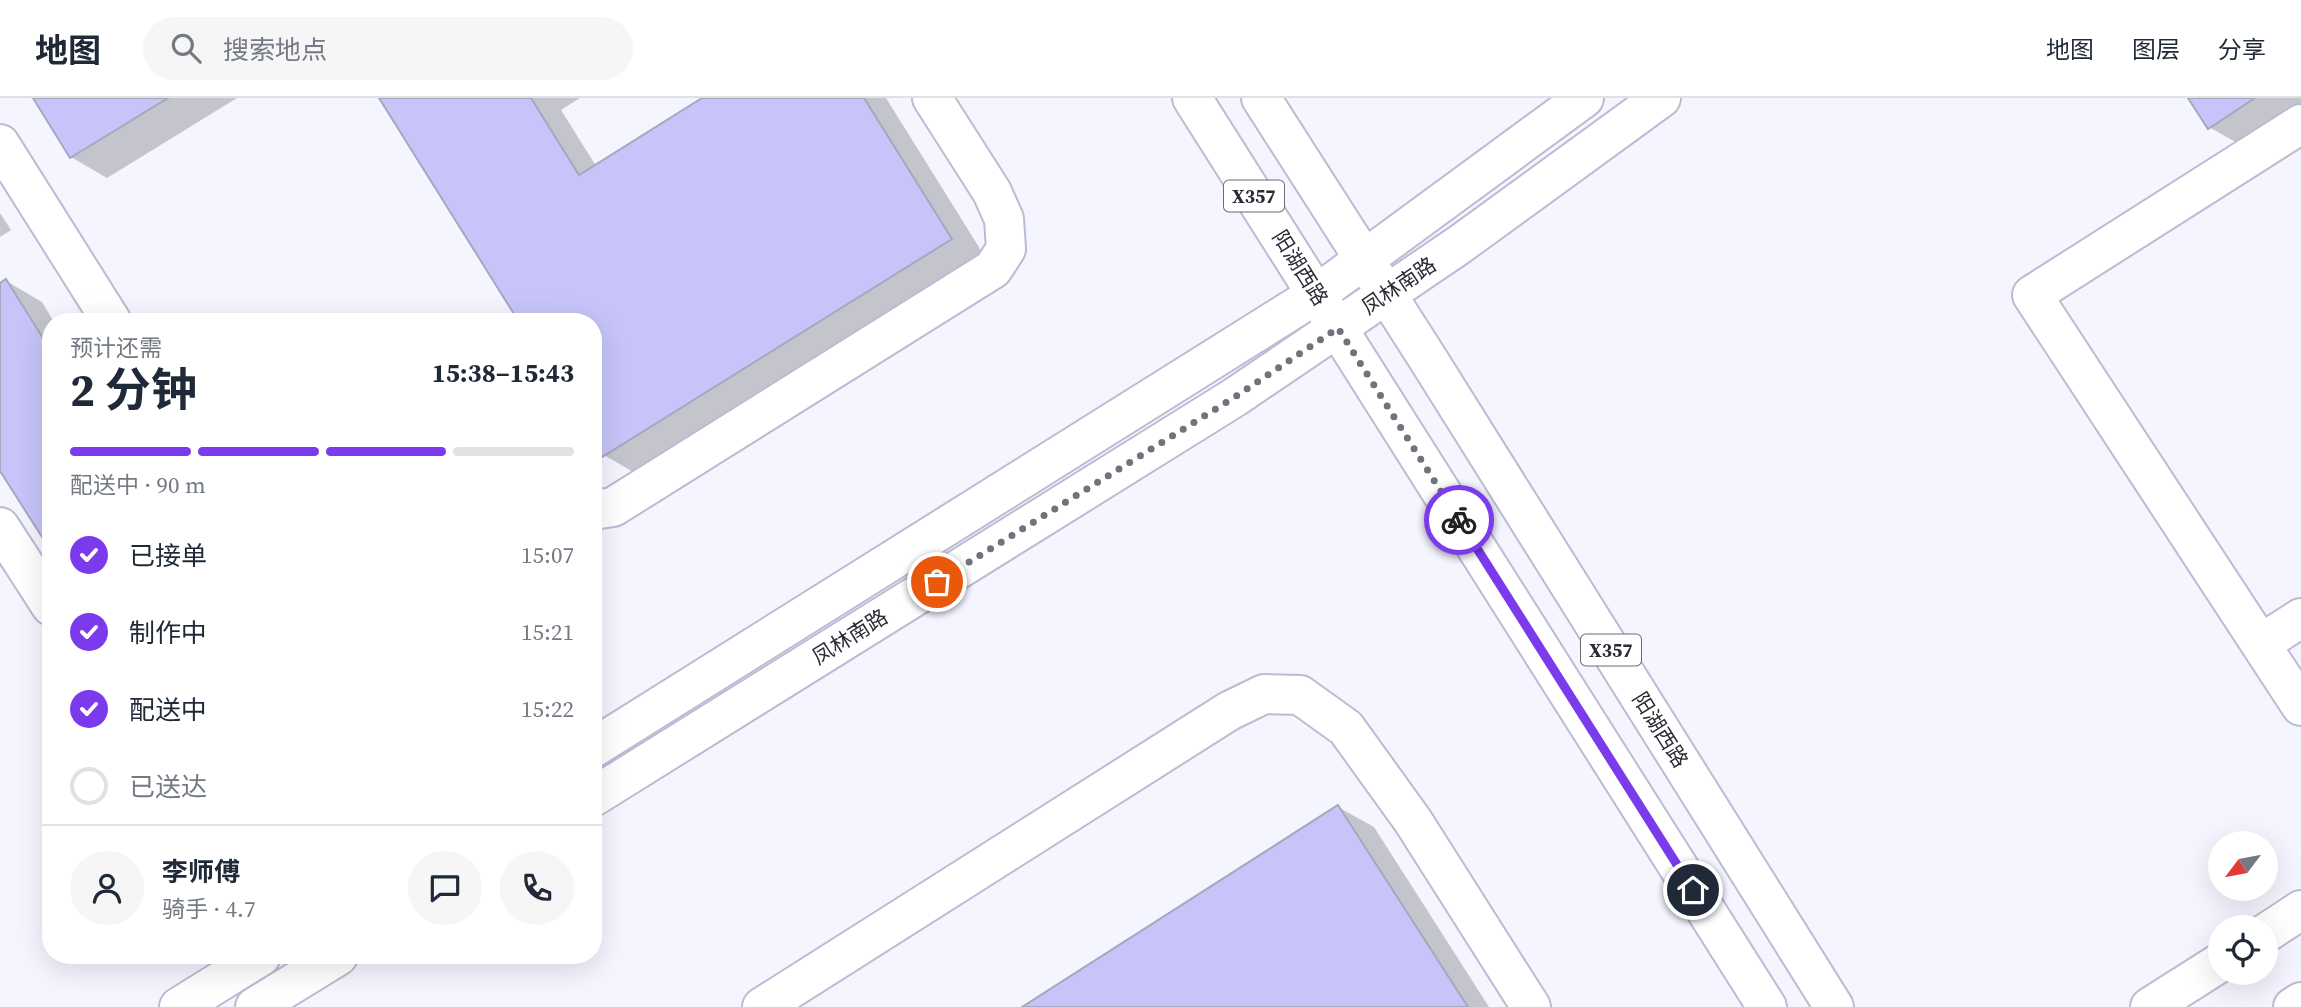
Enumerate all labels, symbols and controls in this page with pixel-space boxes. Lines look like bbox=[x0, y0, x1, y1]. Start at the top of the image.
search box bbox=[143, 17, 633, 80]
text: 地图 bbox=[35, 28, 101, 73]
icon: search bbox=[167, 29, 205, 67]
text: 搜索地点 bbox=[223, 32, 327, 68]
text: 地图 bbox=[2046, 33, 2094, 66]
text: 图层 bbox=[2132, 33, 2180, 66]
text: 分享 bbox=[2218, 33, 2266, 66]
road number: X357 bbox=[1224, 180, 1284, 212]
street label: 阳湖西路 bbox=[1266, 224, 1335, 311]
street label: 凤林南路 bbox=[1356, 250, 1442, 321]
text: 预计还需 bbox=[70, 332, 162, 364]
text: 15:38–15:43 bbox=[432, 355, 574, 391]
text: 2 分钟 bbox=[70, 358, 197, 421]
text: 配送中 · 90 m bbox=[70, 469, 206, 501]
courier bbox=[1424, 485, 1494, 555]
icon: bike bbox=[1440, 501, 1478, 539]
icon: check bbox=[70, 536, 108, 574]
text: 已接单 bbox=[129, 538, 207, 574]
text: 15:07 bbox=[521, 539, 574, 571]
pin bbox=[907, 552, 967, 612]
icon: bag bbox=[918, 563, 956, 601]
street label: 凤林南路 bbox=[806, 602, 893, 671]
icon: check bbox=[70, 613, 108, 651]
text: 制作中 bbox=[129, 615, 207, 651]
text: 15:21 bbox=[521, 616, 574, 648]
road number: X357 bbox=[1581, 635, 1641, 666]
street label: 阳湖西路 bbox=[1626, 686, 1695, 773]
icon: check bbox=[70, 690, 108, 728]
text: 配送中 bbox=[129, 692, 207, 728]
text: 15:22 bbox=[521, 693, 574, 725]
text: 已送达 bbox=[129, 769, 207, 805]
north arrow bbox=[2208, 831, 2278, 901]
map controls bbox=[2208, 831, 2278, 985]
button: person bbox=[70, 851, 144, 925]
button: chat bbox=[408, 851, 482, 925]
button: phone bbox=[500, 851, 574, 925]
text: 李师傅 bbox=[162, 854, 240, 890]
pin bbox=[1663, 860, 1723, 920]
icon: home bbox=[1674, 871, 1712, 909]
text: 骑手 · 4.7 bbox=[162, 893, 256, 925]
button: locate bbox=[2208, 915, 2278, 985]

